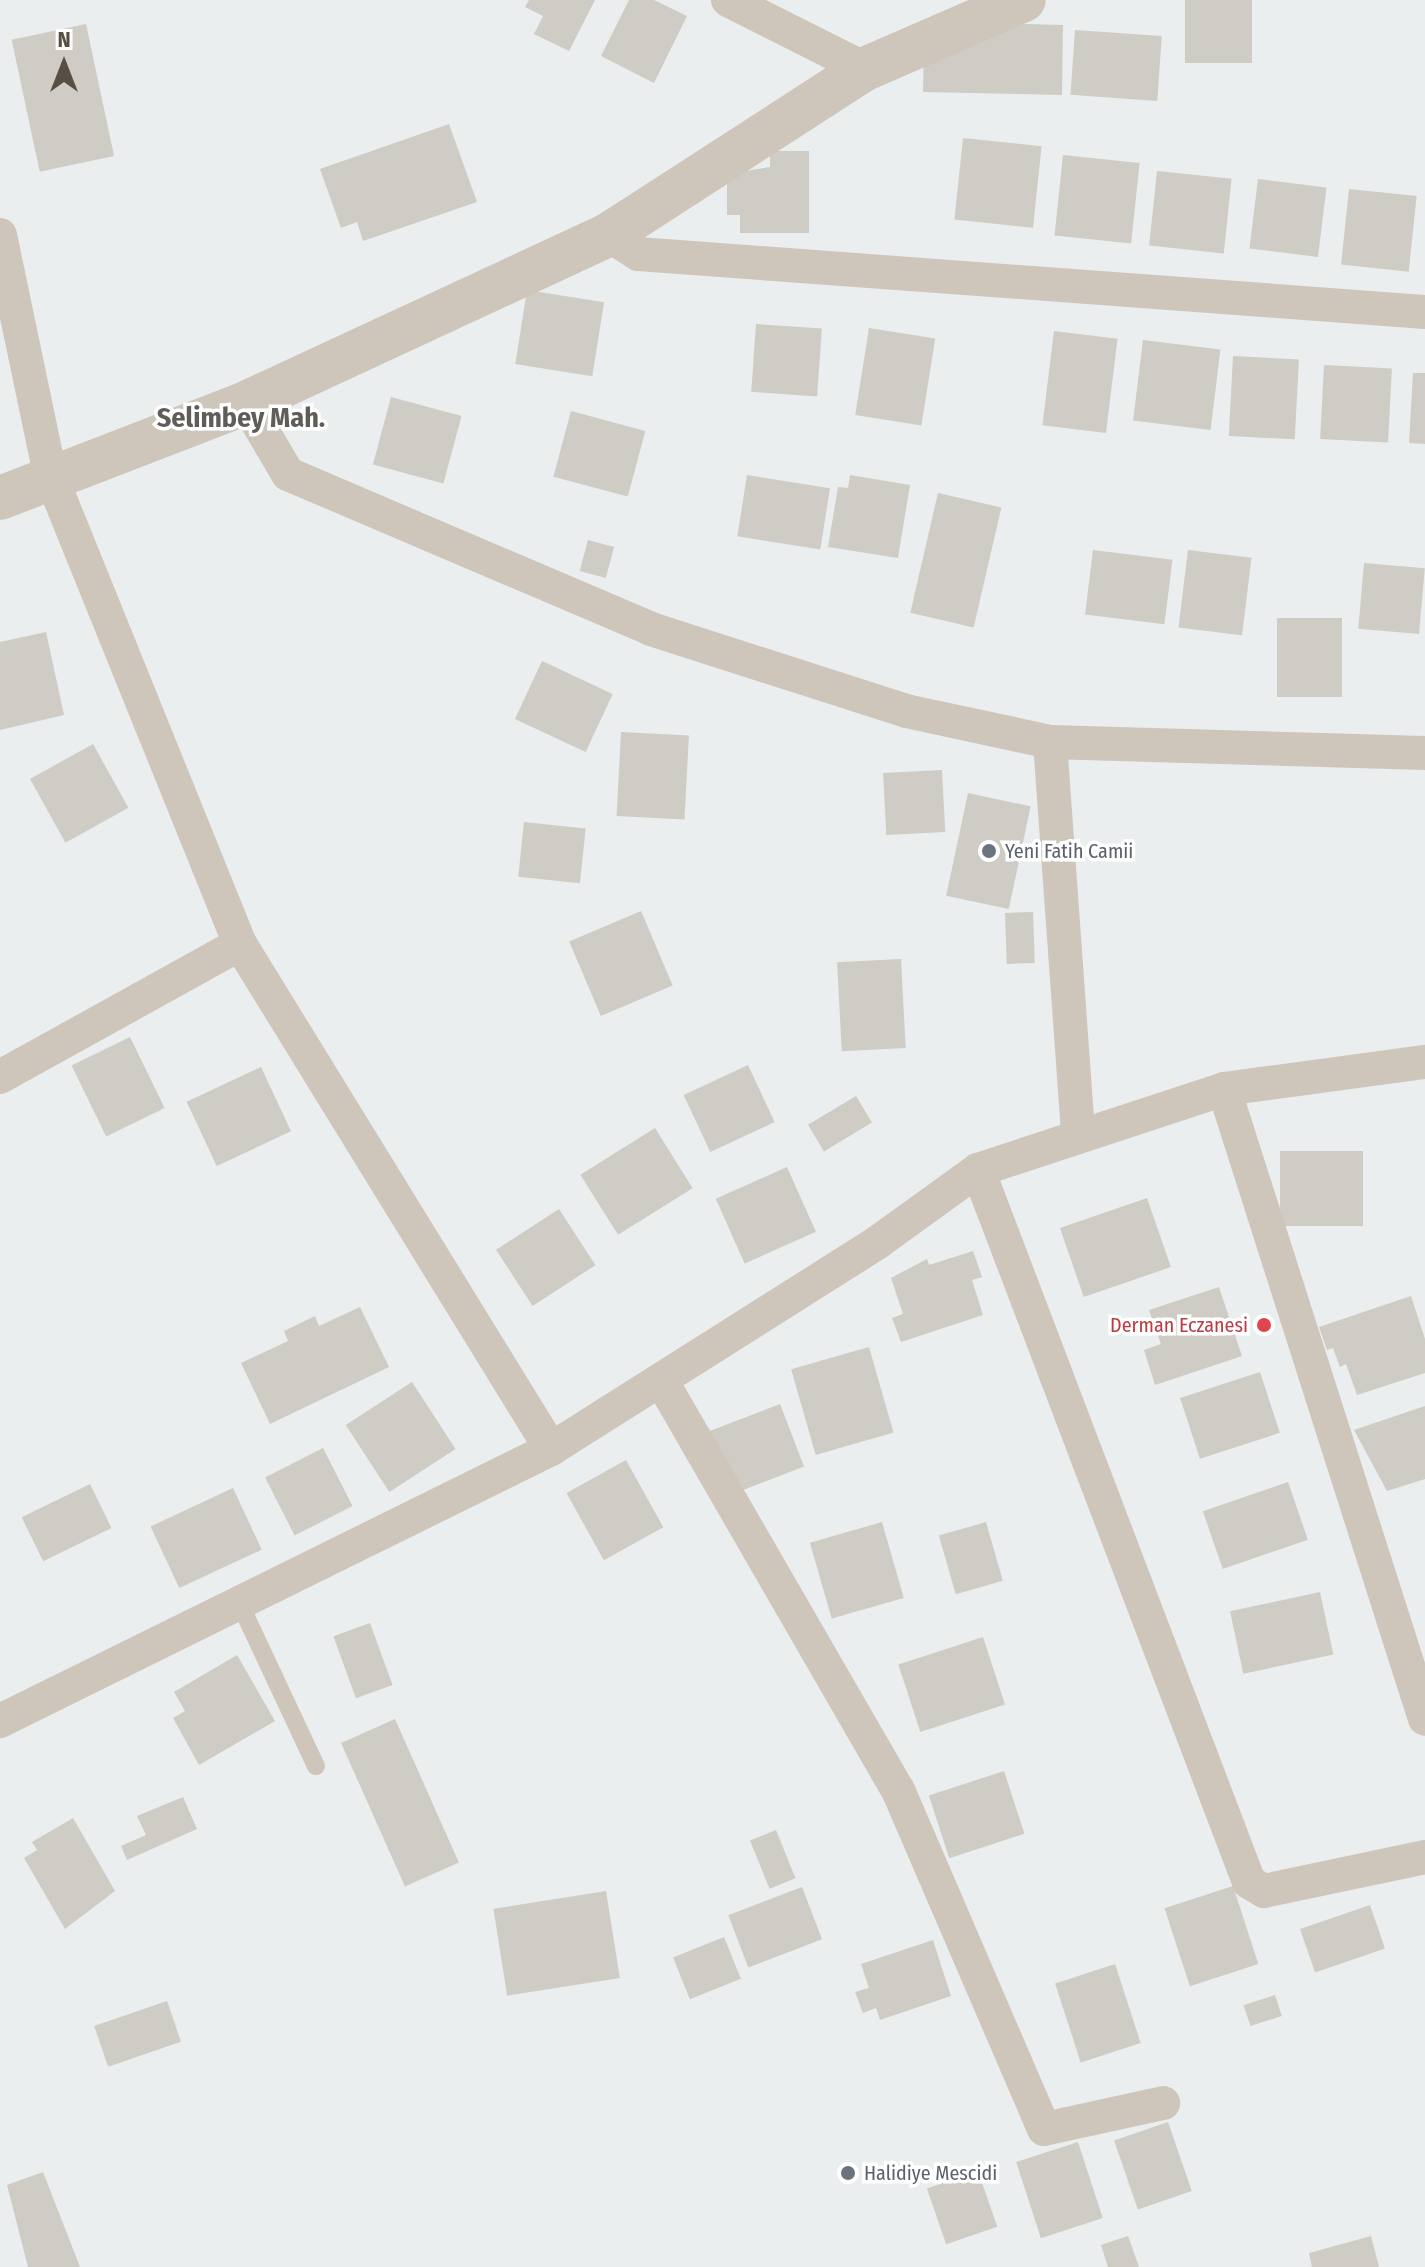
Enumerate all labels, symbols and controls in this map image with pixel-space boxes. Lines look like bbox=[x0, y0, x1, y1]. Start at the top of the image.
north arrow bbox=[24, 24, 104, 104]
text: N bbox=[57, 26, 71, 53]
district label: Selimbey Mah. bbox=[157, 401, 325, 435]
place label: Yeni Fatih Camii bbox=[1005, 839, 1133, 863]
marker: Yeni Fatih Camii bbox=[980, 842, 998, 860]
place label: Derman Eczanesi bbox=[1110, 1313, 1248, 1337]
marker: Derman Eczanesi bbox=[1255, 1316, 1273, 1334]
place label: Halidiye Mescidi bbox=[864, 2161, 997, 2185]
marker: Halidiye Mescidi bbox=[839, 2164, 857, 2182]

